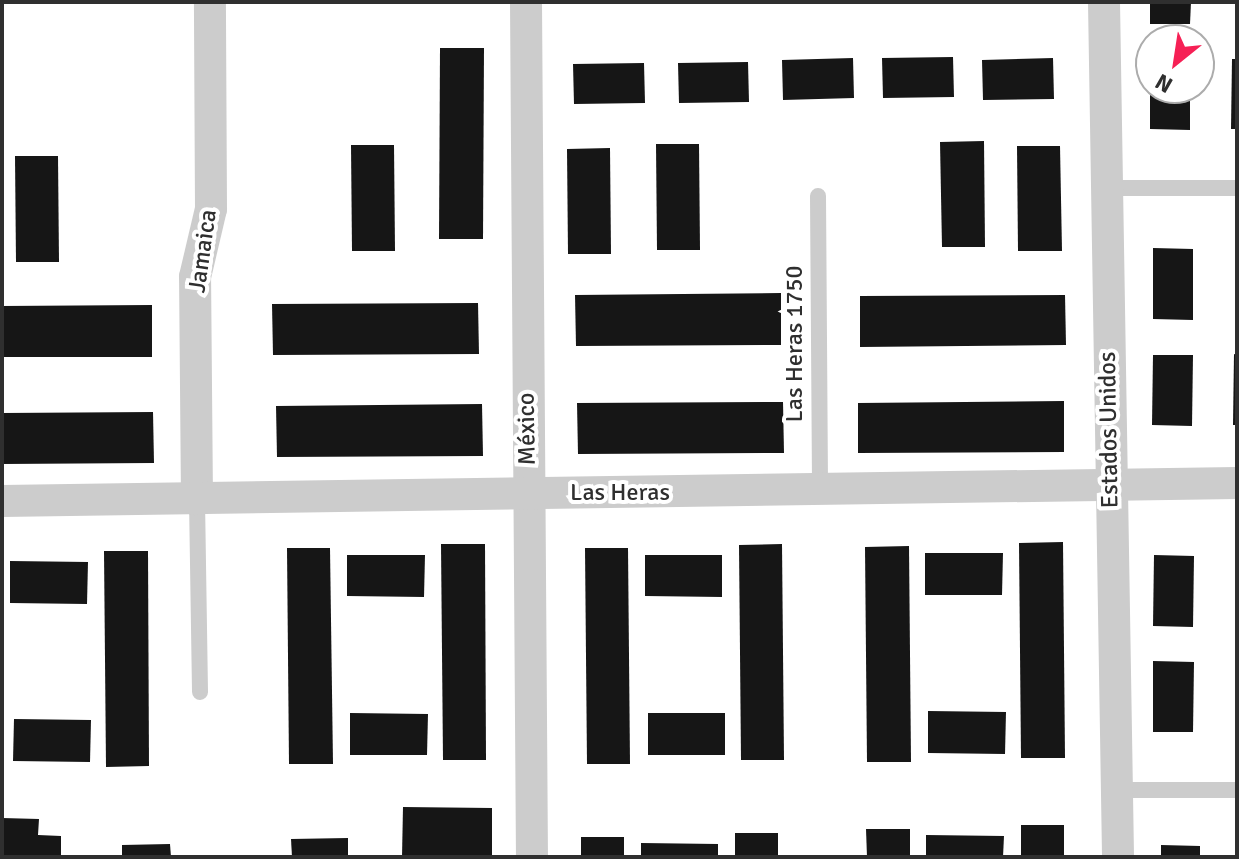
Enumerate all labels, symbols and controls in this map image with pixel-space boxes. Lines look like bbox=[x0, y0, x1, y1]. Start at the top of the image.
north arrow bbox=[1135, 24, 1215, 104]
text: N bbox=[1150, 68, 1177, 99]
street label: Jamaica bbox=[183, 208, 223, 294]
street label: Las Heras 1750 bbox=[781, 266, 809, 422]
street label: Estados Unidos bbox=[1093, 351, 1125, 509]
street label: México bbox=[512, 392, 542, 466]
street label: Las Heras bbox=[570, 479, 670, 507]

